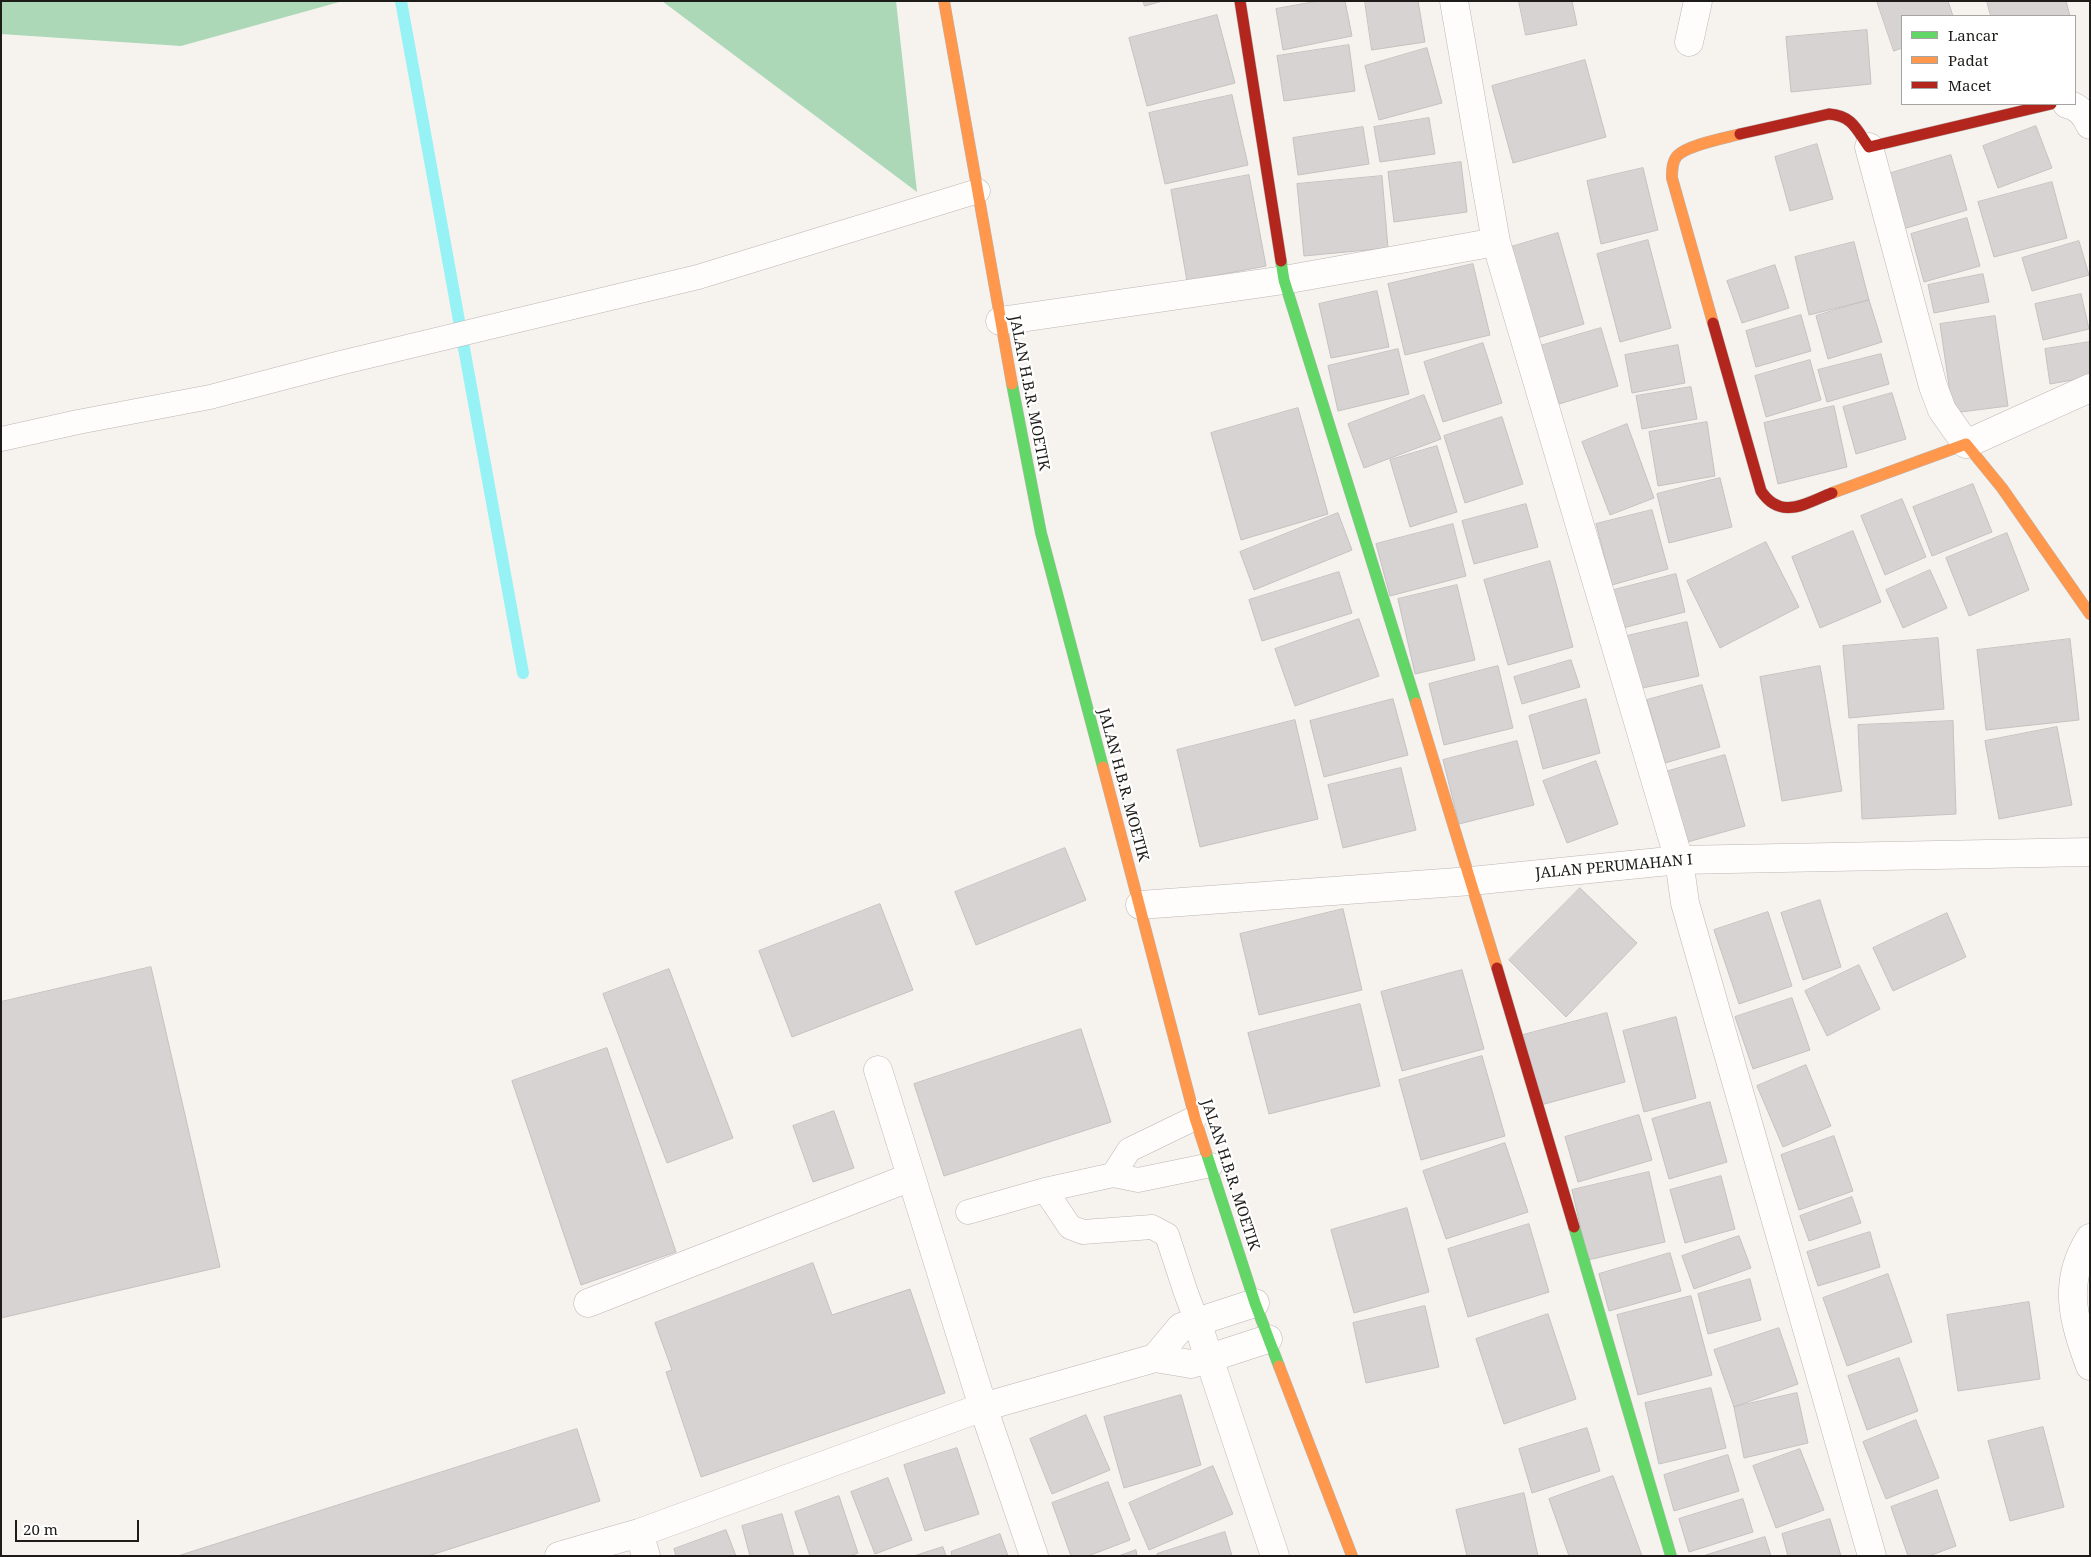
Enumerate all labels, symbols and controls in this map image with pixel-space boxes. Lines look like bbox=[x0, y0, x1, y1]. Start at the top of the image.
legend bbox=[1901, 15, 2076, 105]
text: Lancar bbox=[1948, 25, 1998, 45]
text: Padat bbox=[1948, 50, 1988, 70]
text: Macet bbox=[1948, 75, 1991, 95]
street label: JALAN H.B.R. MOETIK bbox=[1005, 314, 1053, 472]
street label: JALAN H.B.R. MOETIK bbox=[1094, 707, 1152, 863]
street label: JALAN PERUMAHAN I bbox=[1535, 851, 1693, 883]
street label: JALAN H.B.R. MOETIK bbox=[1197, 1097, 1263, 1253]
scale bar bbox=[18, 1510, 141, 1542]
text: 20 m bbox=[23, 1519, 58, 1539]

